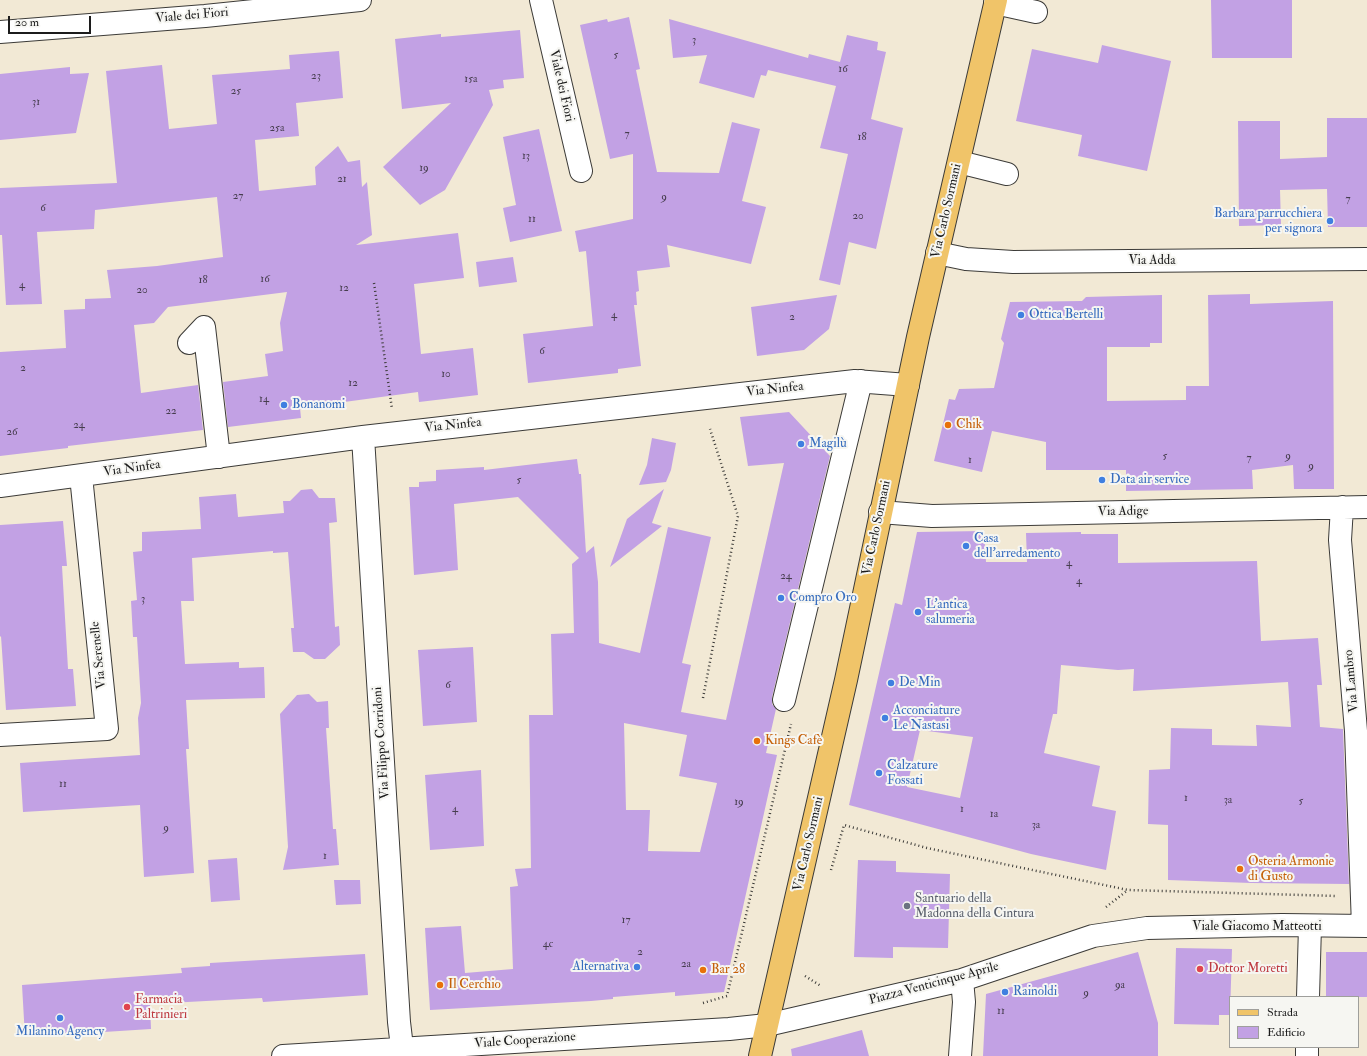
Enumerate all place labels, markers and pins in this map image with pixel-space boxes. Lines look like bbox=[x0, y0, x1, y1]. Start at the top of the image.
place label: Barbara parrucchiera per signora bbox=[1214, 206, 1322, 237]
marker: Barbara parrucchiera per signora bbox=[1325, 216, 1335, 226]
place label: Ottica Bertelli bbox=[1029, 307, 1103, 323]
marker: Ottica Bertelli bbox=[1016, 310, 1026, 320]
place label: Bonanomi bbox=[292, 397, 345, 413]
marker: Bonanomi bbox=[279, 400, 289, 410]
place label: Chik bbox=[956, 417, 982, 433]
marker: Chik bbox=[943, 420, 953, 430]
place label: Magilù bbox=[809, 436, 847, 452]
marker: Magilù bbox=[796, 439, 806, 449]
place label: Data air service bbox=[1110, 472, 1189, 488]
marker: Data air service bbox=[1097, 475, 1107, 485]
place label: Casa dell'arredamento bbox=[974, 531, 1060, 562]
marker: Casa dell'arredamento bbox=[961, 541, 971, 551]
place label: Compro Oro bbox=[789, 590, 857, 606]
marker: Compro Oro bbox=[776, 593, 786, 603]
place label: L'antica salumeria bbox=[926, 597, 975, 628]
marker: L'antica salumeria bbox=[913, 607, 923, 617]
place label: De Min bbox=[899, 675, 940, 691]
marker: De Min bbox=[886, 678, 896, 688]
place label: Acconciature Le Nastasi bbox=[893, 703, 960, 734]
marker: Acconciature Le Nastasi bbox=[880, 713, 890, 723]
place label: Kings Cafè bbox=[765, 733, 822, 749]
marker: Kings Cafè bbox=[752, 736, 762, 746]
place label: Calzature Fossati bbox=[887, 758, 938, 789]
marker: Calzature Fossati bbox=[874, 768, 884, 778]
place label: Osteria Armonie di Gusto bbox=[1248, 854, 1334, 885]
marker: Osteria Armonie di Gusto bbox=[1235, 864, 1245, 874]
place label: Santuario della Madonna della Cintura bbox=[915, 891, 1034, 922]
marker: Santuario della Madonna della Cintura bbox=[902, 901, 912, 911]
place label: Alternativa bbox=[572, 959, 629, 975]
place label: Dottor Moretti bbox=[1208, 961, 1288, 977]
marker: Alternativa bbox=[632, 962, 642, 972]
place label: Bar 28 bbox=[711, 962, 745, 978]
marker: Dottor Moretti bbox=[1195, 964, 1205, 974]
marker: Bar 28 bbox=[698, 965, 708, 975]
place label: Il Cerchio bbox=[448, 977, 501, 993]
marker: Il Cerchio bbox=[435, 980, 445, 990]
place label: Rainoldi bbox=[1013, 984, 1057, 1000]
marker: Rainoldi bbox=[1000, 987, 1010, 997]
place label: Farmacia Paltrinieri bbox=[135, 992, 187, 1023]
marker: Farmacia Paltrinieri bbox=[122, 1002, 132, 1012]
marker: Milanino Agency bbox=[55, 1013, 65, 1023]
place label: Milanino Agency bbox=[16, 1024, 104, 1040]

